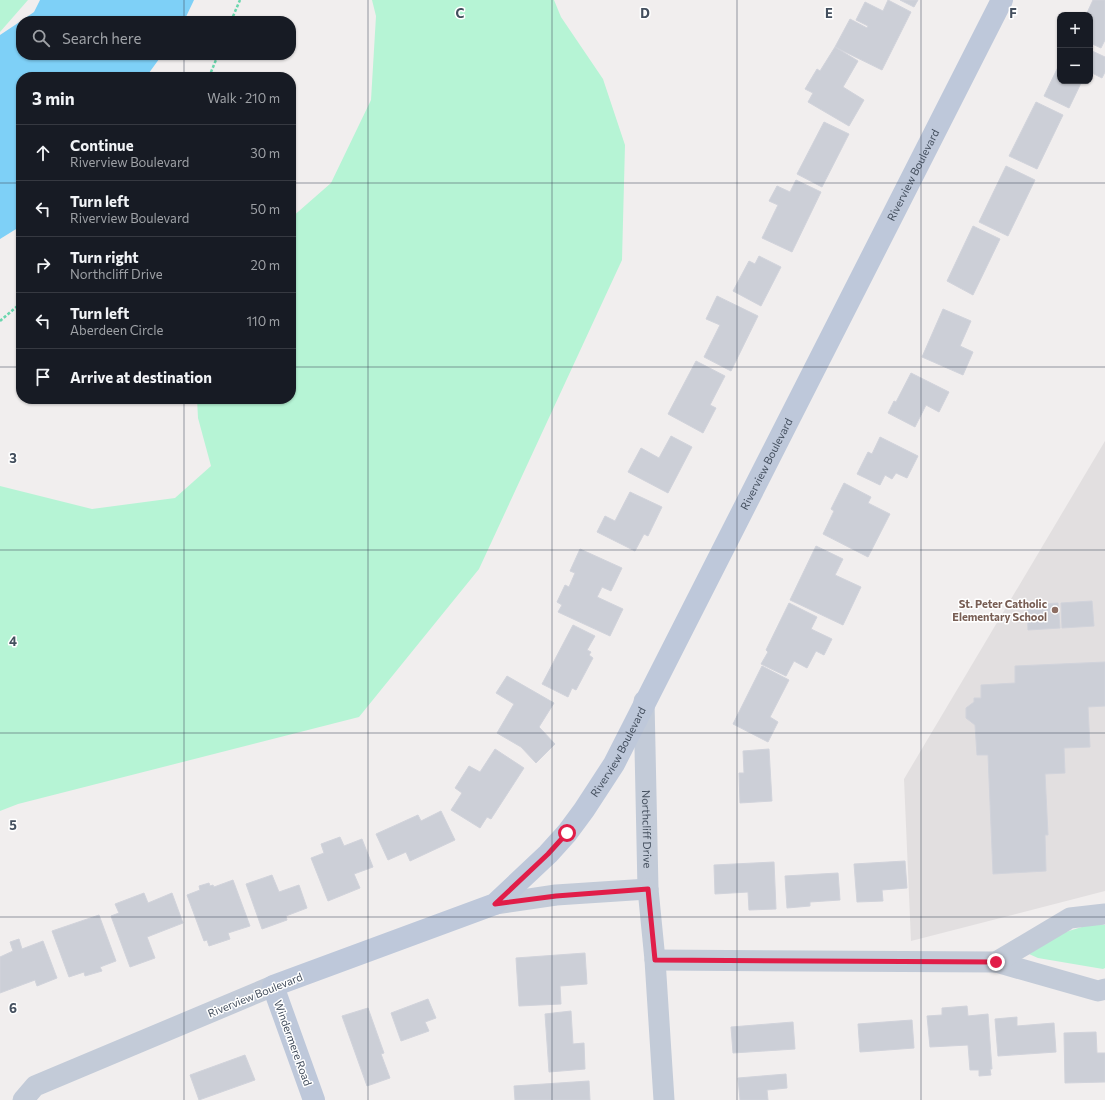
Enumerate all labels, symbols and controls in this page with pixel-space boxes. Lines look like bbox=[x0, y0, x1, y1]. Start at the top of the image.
text: C bbox=[456, 5, 465, 21]
text: D bbox=[640, 5, 650, 21]
text: E bbox=[825, 5, 833, 21]
text: F bbox=[1009, 5, 1017, 21]
map controls bbox=[1057, 12, 1093, 84]
button: + bbox=[1057, 12, 1093, 48]
search box bbox=[16, 16, 296, 60]
icon: search bbox=[30, 27, 52, 49]
text: Search here bbox=[62, 29, 141, 47]
button: − bbox=[1057, 48, 1093, 84]
text: 3 min bbox=[32, 88, 75, 109]
text: Walk · 210 m bbox=[207, 90, 280, 106]
street label: Riverview Boulevard bbox=[884, 127, 941, 223]
text: Continue bbox=[70, 136, 134, 154]
icon: ahead bbox=[32, 142, 54, 164]
text: 30 m bbox=[250, 145, 280, 161]
text: Riverview Boulevard bbox=[70, 154, 189, 170]
text: Turn left bbox=[70, 192, 129, 210]
icon: left bbox=[32, 198, 54, 220]
text: 50 m bbox=[250, 201, 280, 217]
text: Riverview Boulevard bbox=[70, 210, 189, 226]
text: Turn right bbox=[70, 248, 139, 266]
icon: right bbox=[32, 254, 54, 276]
text: 20 m bbox=[251, 257, 280, 273]
text: Northcliff Drive bbox=[70, 266, 163, 282]
text: Turn left bbox=[70, 304, 129, 322]
icon: left bbox=[32, 310, 54, 332]
text: 110 m bbox=[247, 313, 280, 329]
text: Aberdeen Circle bbox=[70, 322, 163, 338]
icon: arrive bbox=[32, 366, 54, 388]
text: Arrive at destination bbox=[70, 368, 212, 386]
street label: Riverview Boulevard bbox=[737, 416, 795, 512]
text: 3 bbox=[9, 450, 17, 466]
place label: St. Peter Catholic Elementary School bbox=[952, 597, 1047, 623]
marker: St. Peter Catholic Elementary School bbox=[1050, 605, 1060, 615]
text: 4 bbox=[9, 633, 17, 649]
street label: Riverview Boulevard bbox=[587, 705, 648, 799]
street label: Northcliff Drive bbox=[640, 790, 655, 868]
text: 5 bbox=[9, 817, 17, 833]
route start bbox=[558, 824, 576, 842]
route end bbox=[987, 953, 1005, 971]
street label: Riverview Boulevard bbox=[206, 970, 304, 1019]
street label: Windermere Road bbox=[272, 998, 315, 1087]
text: 6 bbox=[9, 1000, 17, 1016]

